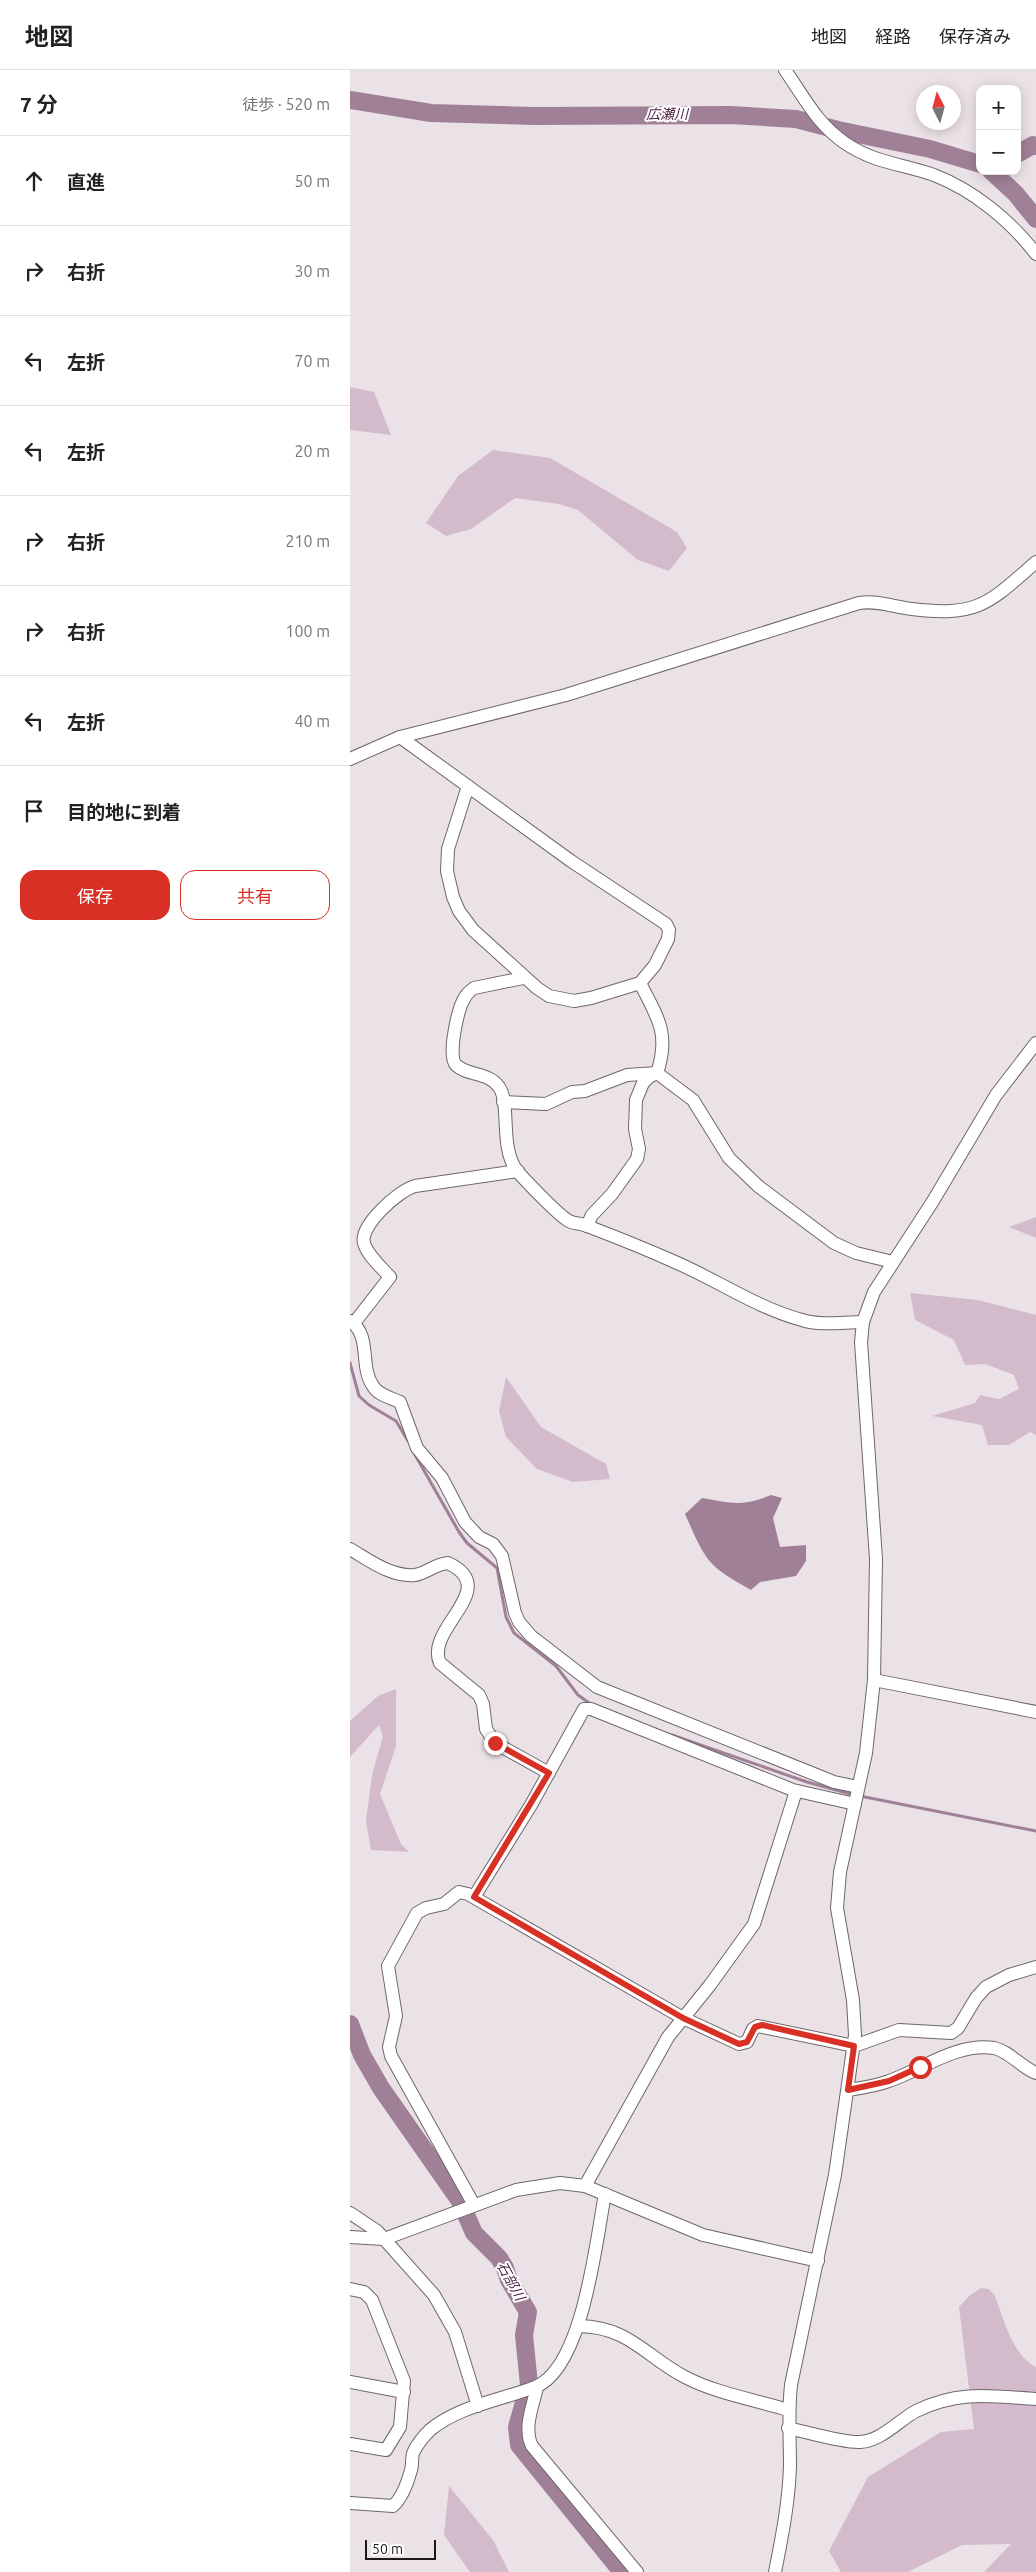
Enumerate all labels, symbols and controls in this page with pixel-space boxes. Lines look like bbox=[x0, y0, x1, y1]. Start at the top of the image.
text: 地図 bbox=[25, 23, 73, 50]
text: 地図 bbox=[811, 26, 847, 46]
text: 経路 bbox=[875, 26, 911, 46]
text: 保存済み bbox=[939, 26, 1011, 46]
north arrow bbox=[916, 85, 961, 130]
map controls bbox=[976, 85, 1021, 175]
button: + bbox=[976, 85, 1021, 130]
text: 7 分 bbox=[20, 92, 58, 116]
text: 徒歩 · 520 m bbox=[242, 95, 330, 113]
water label: 広瀬川 bbox=[646, 106, 690, 122]
button: − bbox=[976, 130, 1021, 175]
icon: ahead bbox=[20, 167, 48, 195]
text: 直進 bbox=[67, 171, 105, 193]
text: 50 m bbox=[294, 172, 330, 190]
icon: right bbox=[20, 257, 48, 285]
text: 右折 bbox=[67, 261, 105, 283]
text: 30 m bbox=[294, 262, 330, 280]
icon: left bbox=[20, 347, 48, 375]
text: 左折 bbox=[67, 351, 105, 373]
text: 70 m bbox=[294, 352, 330, 370]
icon: left bbox=[20, 437, 48, 465]
text: 左折 bbox=[67, 441, 105, 463]
text: 20 m bbox=[294, 442, 330, 460]
icon: right bbox=[20, 527, 48, 555]
text: 右折 bbox=[67, 531, 105, 553]
text: 210 m bbox=[285, 532, 330, 550]
icon: right bbox=[20, 617, 48, 645]
text: 右折 bbox=[67, 621, 105, 643]
text: 100 m bbox=[285, 622, 330, 640]
icon: left bbox=[20, 707, 48, 735]
text: 左折 bbox=[67, 711, 105, 733]
text: 40 m bbox=[294, 712, 330, 730]
icon: arrive bbox=[20, 797, 48, 825]
text: 目的地に到着 bbox=[67, 801, 181, 823]
button: 保存 bbox=[20, 870, 170, 920]
button: 共有 bbox=[180, 870, 330, 920]
route end bbox=[484, 1732, 507, 1755]
route start bbox=[909, 2056, 932, 2079]
water label: 石部川 bbox=[494, 2259, 529, 2305]
scale bar bbox=[365, 2537, 436, 2560]
text: 50 m bbox=[372, 2541, 403, 2557]

